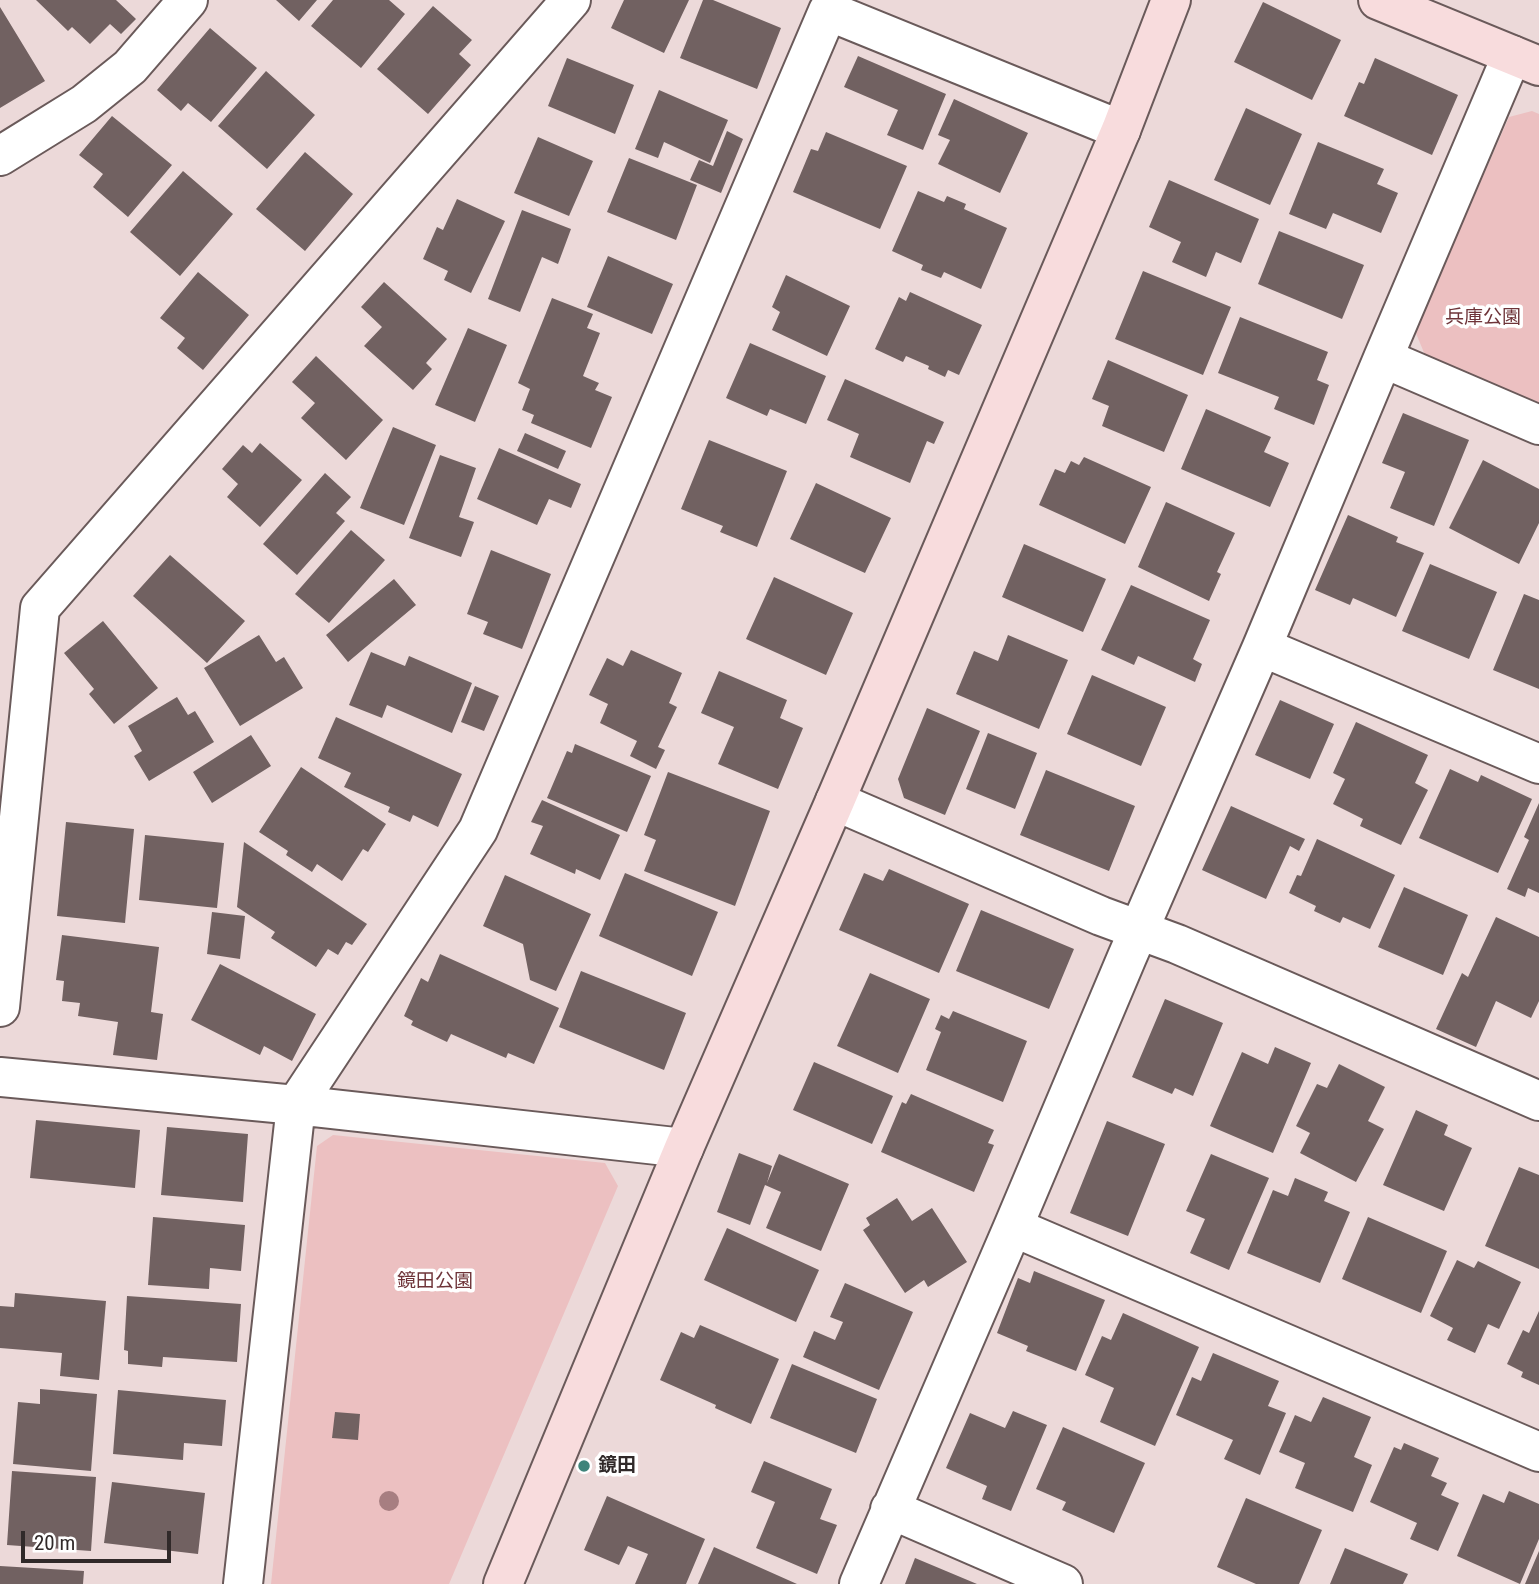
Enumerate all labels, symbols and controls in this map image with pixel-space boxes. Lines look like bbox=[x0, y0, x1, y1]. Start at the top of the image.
park label: 兵庫公園 bbox=[1445, 307, 1521, 329]
park label: 鏡田公園 bbox=[397, 1271, 473, 1293]
place label: 鏡田 bbox=[598, 1455, 636, 1477]
marker: 鏡田 bbox=[576, 1458, 592, 1474]
scale bar bbox=[24, 1518, 175, 1562]
text: 20 m bbox=[34, 1531, 75, 1555]

